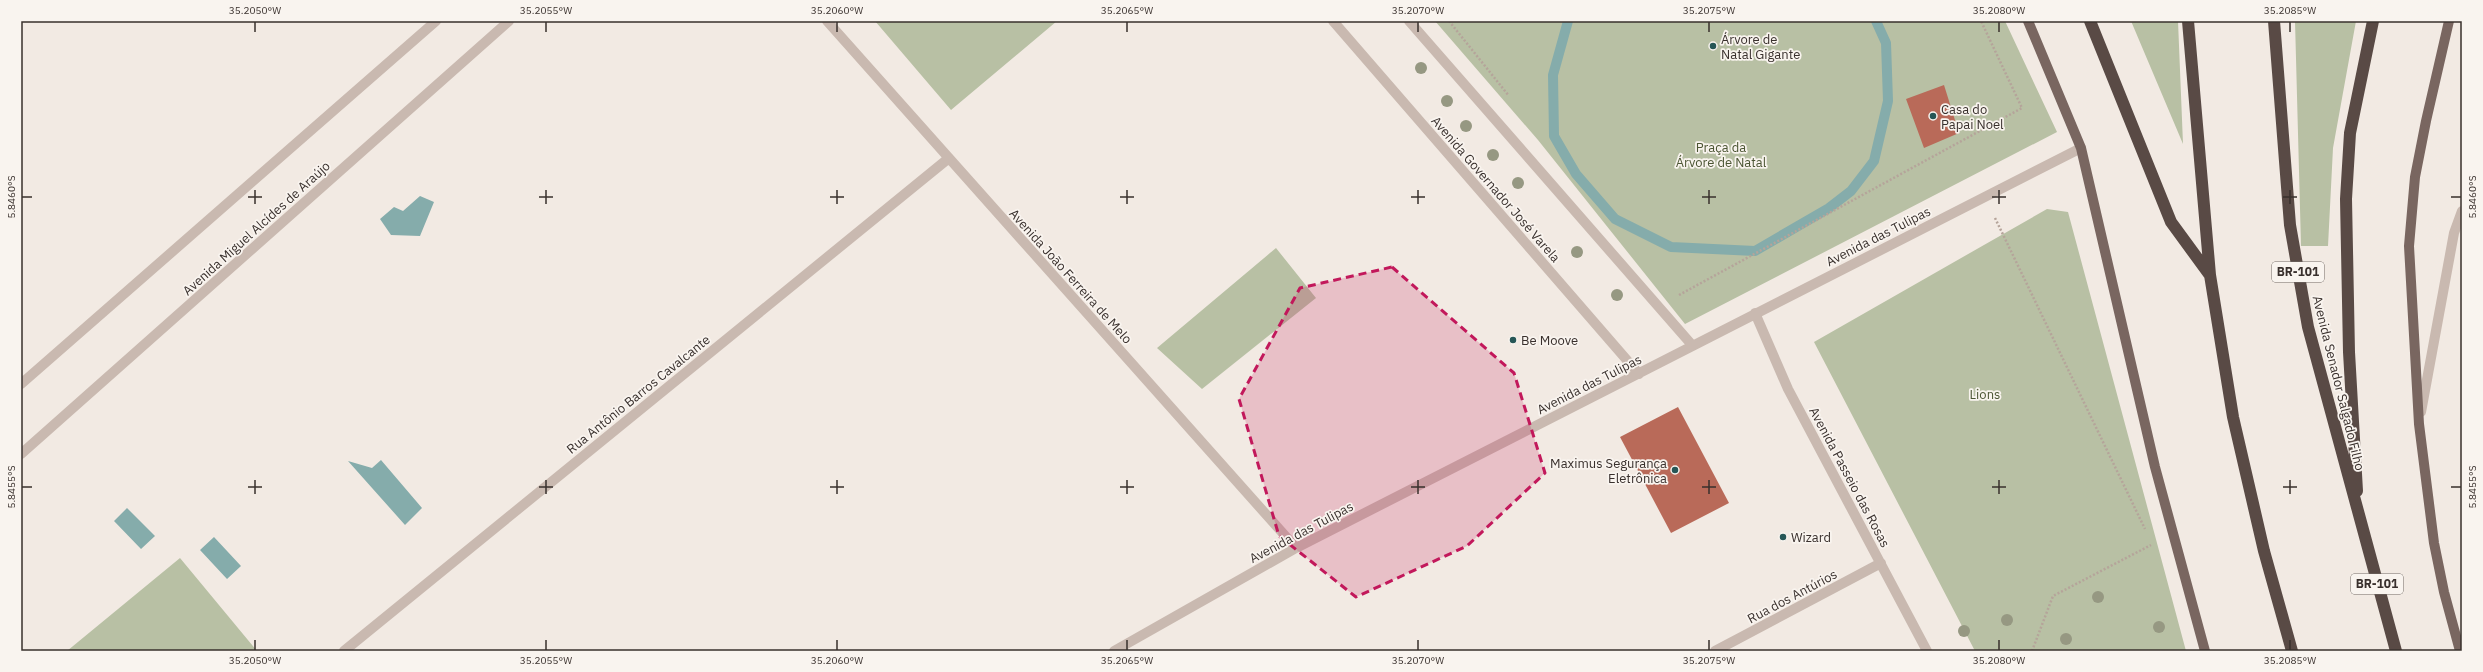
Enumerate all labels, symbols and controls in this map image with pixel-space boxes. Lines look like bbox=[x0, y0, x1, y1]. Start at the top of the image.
text: 35.2050°W bbox=[229, 4, 281, 17]
text: 35.2055°W bbox=[520, 4, 572, 17]
text: 35.2060°W bbox=[811, 4, 863, 17]
text: 35.2065°W bbox=[1101, 4, 1153, 17]
text: 35.2070°W bbox=[1392, 4, 1444, 17]
text: 35.2075°W bbox=[1683, 4, 1735, 17]
text: 35.2080°W bbox=[1973, 4, 2025, 17]
text: 35.2085°W bbox=[2264, 4, 2316, 17]
place label: Árvore de Natal Gigante bbox=[1721, 31, 1800, 63]
marker: Árvore de Natal Gigante bbox=[1708, 41, 1718, 51]
place label: Casa do Papai Noel bbox=[1941, 101, 2004, 133]
marker: Casa do Papai Noel bbox=[1928, 111, 1938, 121]
street label: Avenida Governador José Varela bbox=[1427, 113, 1564, 266]
park label: Praça da Árvore de Natal bbox=[1676, 139, 1767, 171]
street label: Avenida Miguel Alcídes de Araújo bbox=[179, 158, 334, 299]
text: 5.8460°S bbox=[5, 175, 18, 219]
text: 5.8460°S bbox=[2466, 175, 2479, 219]
street label: Avenida das Tulipas bbox=[1823, 203, 1933, 270]
street label: Avenida João Ferreira de Melo bbox=[1005, 205, 1136, 347]
road number: BR-101 bbox=[2272, 262, 2324, 282]
street label: Avenida Senador Salgado Filho bbox=[2309, 294, 2369, 472]
street label: Rua Antônio Barros Cavalcante bbox=[563, 331, 714, 458]
place label: Be Moove bbox=[1521, 332, 1578, 349]
marker: Be Moove bbox=[1508, 335, 1518, 345]
street label: Avenida das Tulipas bbox=[1534, 351, 1644, 418]
park label: Lions bbox=[1970, 386, 2000, 403]
street label: Avenida Passeio das Rosas bbox=[1805, 404, 1894, 550]
place label: Maximus Segurança Eletrônica bbox=[1550, 455, 1667, 487]
text: 5.8455°S bbox=[5, 465, 18, 509]
marker: Maximus Segurança Eletrônica bbox=[1670, 465, 1680, 475]
text: 5.8455°S bbox=[2466, 465, 2479, 509]
street label: Avenida das Tulipas bbox=[1246, 498, 1356, 567]
place label: Wizard bbox=[1791, 529, 1831, 546]
marker: Wizard bbox=[1778, 532, 1788, 542]
street label: Rua dos Antúrios bbox=[1744, 566, 1840, 627]
road number: BR-101 bbox=[2351, 574, 2403, 594]
text: 35.2050°W bbox=[229, 654, 281, 667]
text: 35.2055°W bbox=[520, 654, 572, 667]
text: 35.2060°W bbox=[811, 654, 863, 667]
text: 35.2065°W bbox=[1101, 654, 1153, 667]
text: 35.2070°W bbox=[1392, 654, 1444, 667]
text: 35.2075°W bbox=[1683, 654, 1735, 667]
text: 35.2080°W bbox=[1973, 654, 2025, 667]
text: 35.2085°W bbox=[2264, 654, 2316, 667]

